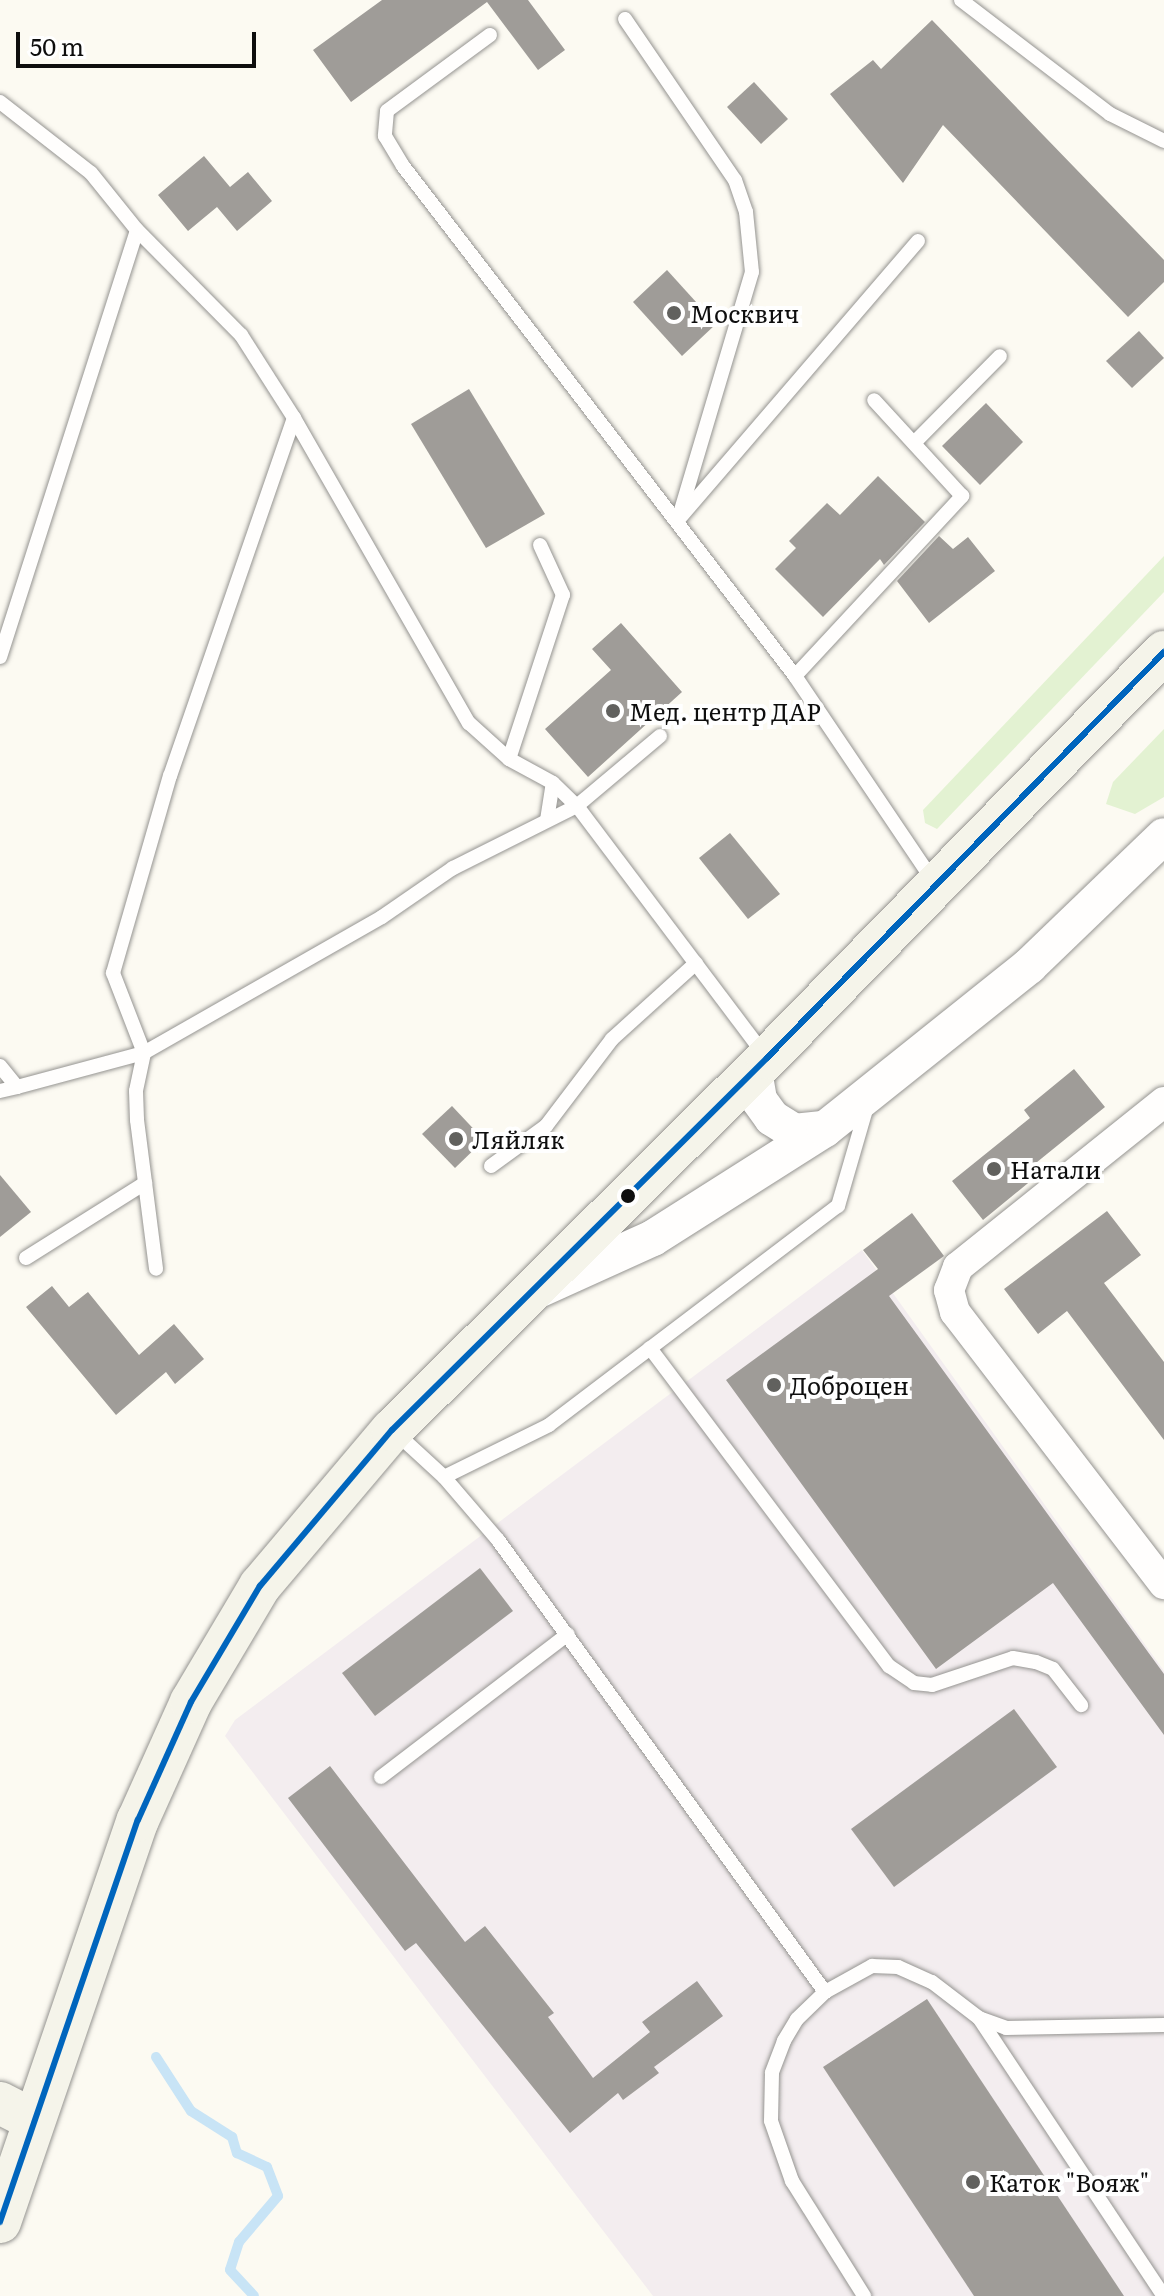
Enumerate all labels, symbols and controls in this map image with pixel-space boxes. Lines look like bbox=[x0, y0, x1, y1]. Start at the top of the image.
scale bar bbox=[20, 16, 260, 66]
text: 50 m bbox=[30, 28, 84, 63]
place label: Москвич bbox=[690, 299, 799, 327]
marker: Москвич bbox=[665, 304, 683, 322]
place label: Мед. центр ДАР bbox=[629, 697, 821, 725]
marker: Мед. центр ДАР bbox=[604, 702, 622, 720]
place label: Ляйляк bbox=[472, 1125, 565, 1153]
marker: Ляйляк bbox=[447, 1130, 465, 1148]
place label: Натали bbox=[1010, 1155, 1101, 1183]
marker: Натали bbox=[985, 1160, 1003, 1178]
unlabelled marker bbox=[620, 1188, 636, 1204]
place label: Доброцен bbox=[790, 1371, 909, 1399]
marker: Доброцен bbox=[765, 1376, 783, 1394]
place label: Каток "Вояж" bbox=[989, 2168, 1149, 2196]
marker: Каток "Вояж" bbox=[964, 2173, 982, 2191]

